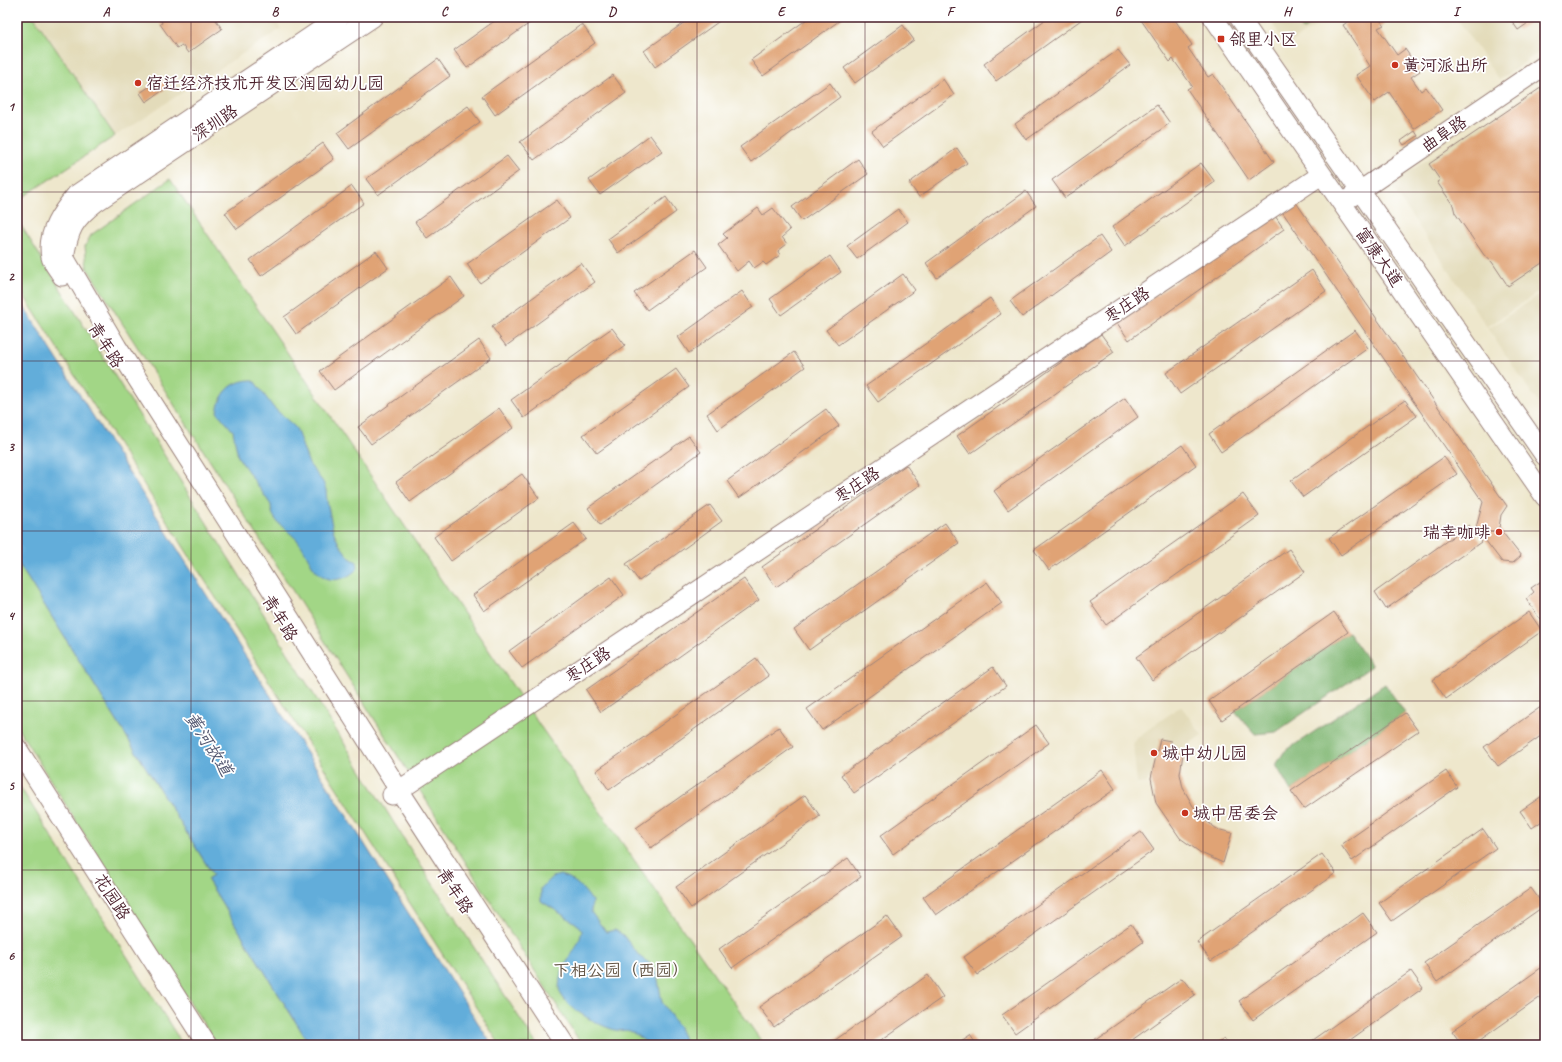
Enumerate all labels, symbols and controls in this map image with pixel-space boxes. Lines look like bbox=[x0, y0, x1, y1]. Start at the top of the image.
text: A bbox=[103, 4, 111, 20]
text: B bbox=[272, 4, 280, 20]
text: C bbox=[441, 4, 449, 20]
text: D bbox=[608, 4, 617, 20]
text: E bbox=[778, 4, 787, 20]
text: F bbox=[947, 4, 956, 20]
text: G bbox=[1115, 4, 1123, 20]
text: H bbox=[1283, 4, 1293, 20]
text: I bbox=[1453, 4, 1462, 20]
place label: 邻里小区 bbox=[1229, 29, 1297, 50]
marker: 邻里小区 bbox=[1216, 34, 1226, 44]
place label: 黄河派出所 bbox=[1403, 55, 1488, 76]
marker: 黄河派出所 bbox=[1390, 60, 1400, 70]
place label: 宿迁经济技术开发区润园幼儿园 bbox=[146, 73, 384, 94]
marker: 宿迁经济技术开发区润园幼儿园 bbox=[133, 78, 143, 88]
text: 1 bbox=[8, 99, 16, 115]
street label: 深圳路 bbox=[188, 100, 242, 146]
street label: 曲阜路 bbox=[1417, 111, 1471, 157]
street label: 富康大道 bbox=[1351, 223, 1407, 291]
text: 2 bbox=[8, 269, 15, 285]
street label: 枣庄路 bbox=[1100, 282, 1154, 328]
street label: 青年路 bbox=[84, 318, 128, 372]
text: 3 bbox=[8, 439, 15, 455]
street label: 枣庄路 bbox=[830, 462, 884, 508]
place label: 瑞幸咖啡 bbox=[1423, 522, 1491, 543]
marker: 瑞幸咖啡 bbox=[1494, 527, 1504, 537]
street label: 青年路 bbox=[258, 591, 302, 645]
text: 4 bbox=[8, 608, 16, 624]
street label: 枣庄路 bbox=[561, 642, 615, 688]
water label: 黄河故道 bbox=[180, 708, 239, 782]
place label: 城中幼儿园 bbox=[1162, 743, 1247, 764]
marker: 城中幼儿园 bbox=[1149, 748, 1159, 758]
text: 5 bbox=[8, 778, 15, 794]
place label: 城中居委会 bbox=[1193, 803, 1278, 824]
marker: 城中居委会 bbox=[1180, 808, 1190, 818]
street label: 青年路 bbox=[432, 864, 478, 918]
street label: 花园路 bbox=[89, 870, 135, 924]
text: 6 bbox=[8, 948, 15, 964]
park label: 下相公园（西园） bbox=[553, 960, 689, 981]

